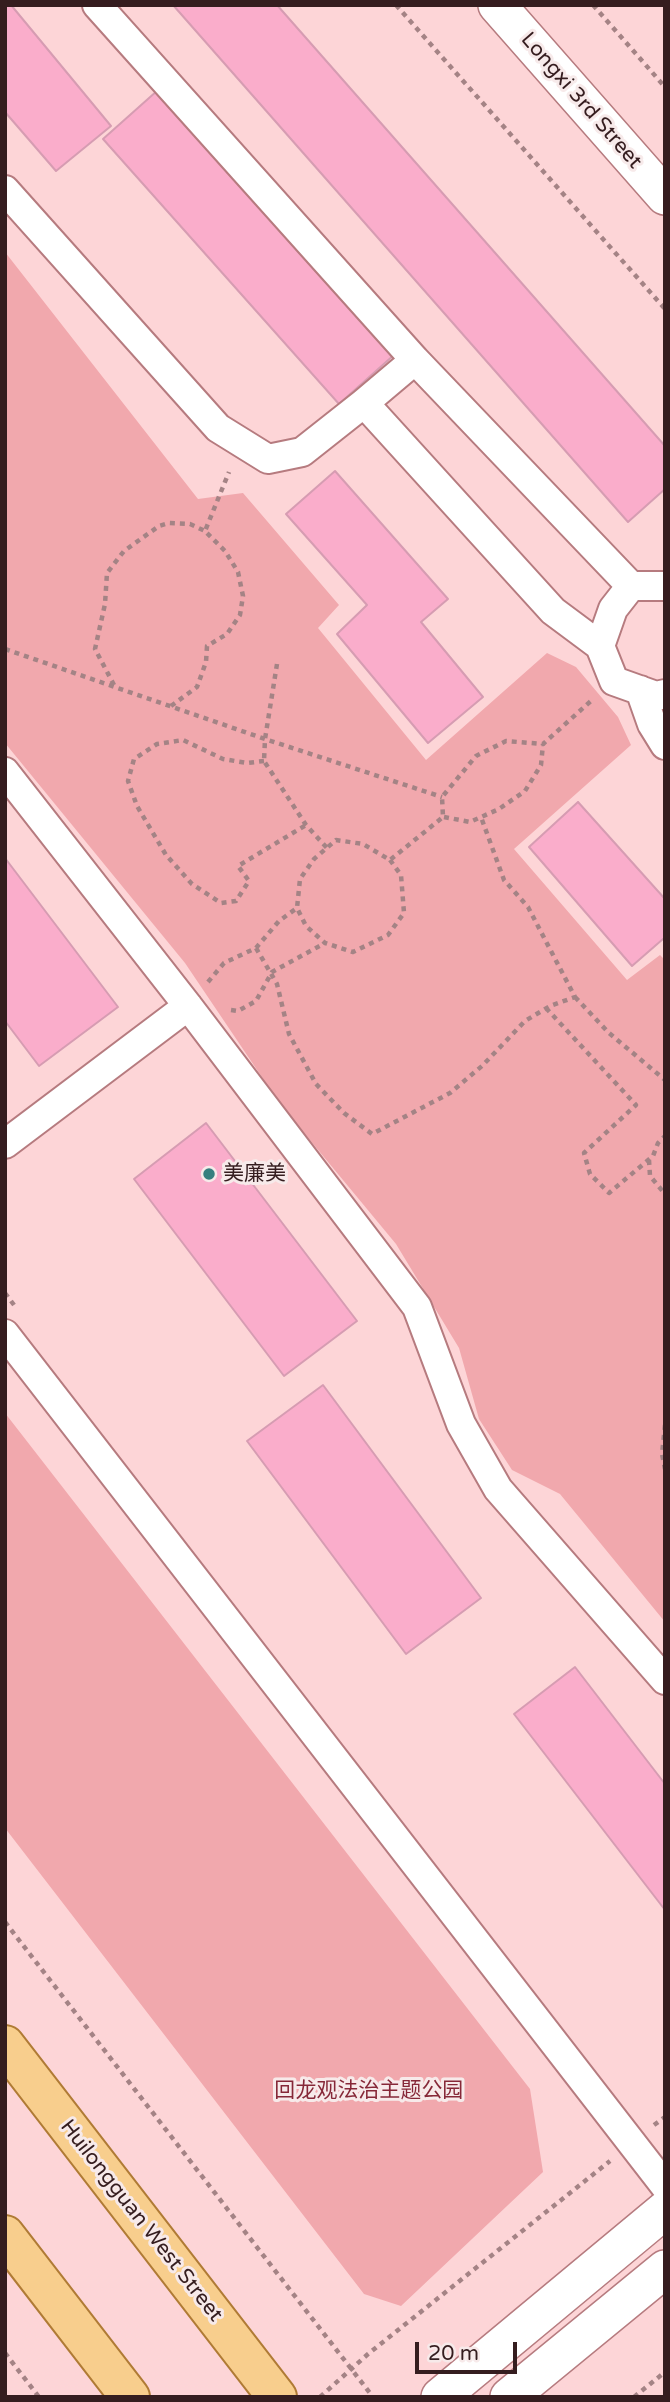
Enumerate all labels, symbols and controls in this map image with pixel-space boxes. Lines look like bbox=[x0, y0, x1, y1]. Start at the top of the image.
street label: Longxi 3rd Street bbox=[515, 28, 647, 174]
place label: 美廉美 bbox=[223, 1161, 286, 1187]
marker: 美廉美 bbox=[201, 1166, 217, 1182]
park label: 回龙观法治主题公园 bbox=[275, 2078, 463, 2104]
street label: Huilongguan West Street bbox=[54, 2115, 228, 2327]
scale bar bbox=[418, 2328, 520, 2372]
text: 20 m bbox=[428, 2341, 479, 2366]

